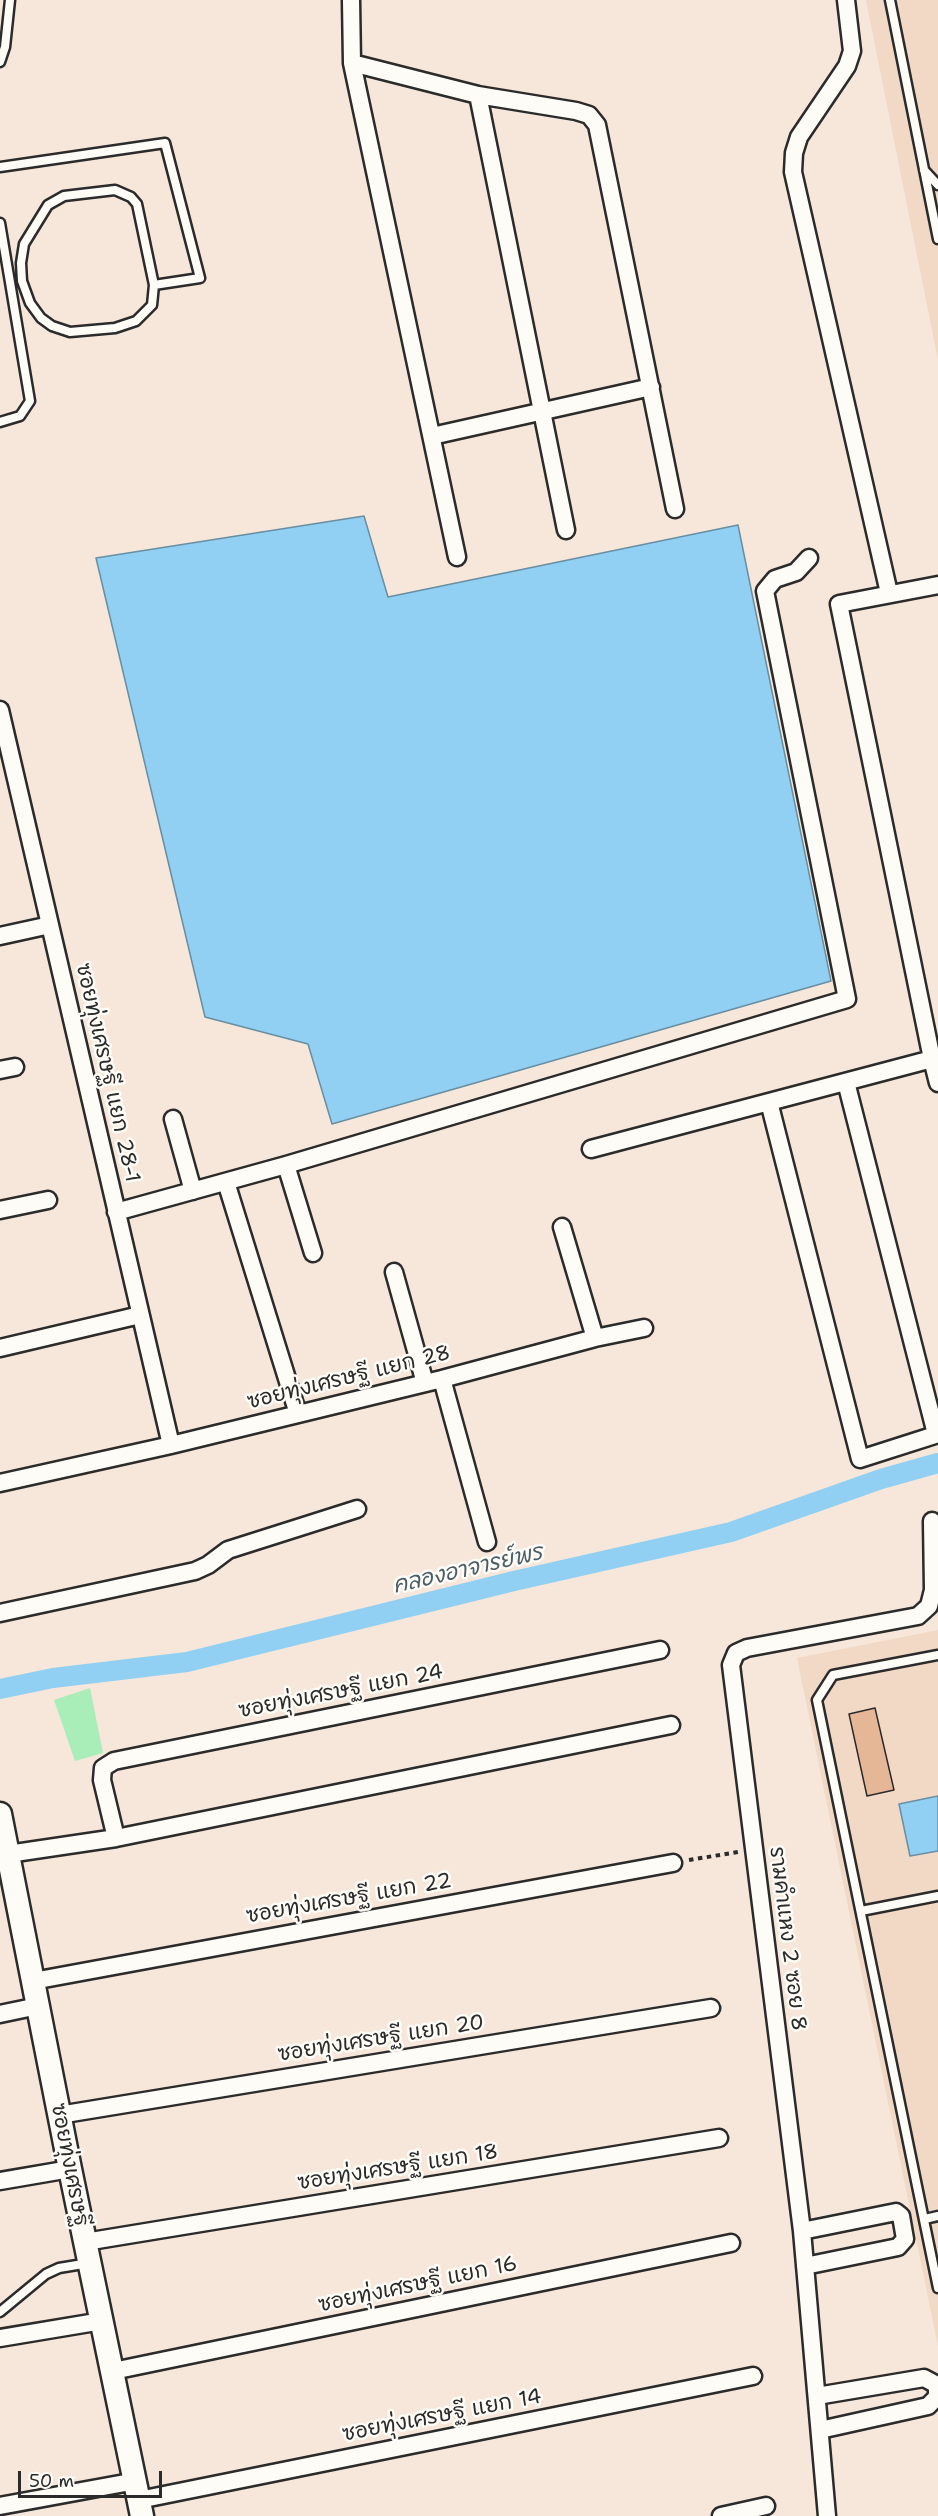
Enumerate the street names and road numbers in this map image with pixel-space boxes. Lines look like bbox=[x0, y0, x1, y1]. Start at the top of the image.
street label: ซอยทุ่งเศรษฐี แยก 28-1 bbox=[70, 961, 144, 1185]
street label: ซอยทุ่งเศรษฐี แยก 28 bbox=[245, 1341, 453, 1415]
street label: ซอยทุ่งเศรษฐี แยก 24 bbox=[237, 1660, 445, 1724]
street label: รามคำแหง 2 ซอย 8 bbox=[763, 1846, 811, 2032]
street label: ซอยทุ่งเศรษฐี แยก 22 bbox=[244, 1869, 454, 1929]
street label: ซอยทุ่งเศรษฐี แยก 20 bbox=[276, 2010, 486, 2068]
street label: ซอยทุ่งเศรษฐี bbox=[45, 2101, 93, 2229]
street label: ซอยทุ่งเศรษฐี แยก 18 bbox=[296, 2140, 500, 2196]
street label: ซอยทุ่งเศรษฐี แยก 16 bbox=[316, 2252, 520, 2318]
street label: ซอยทุ่งเศรษฐี แยก 14 bbox=[340, 2384, 544, 2448]

